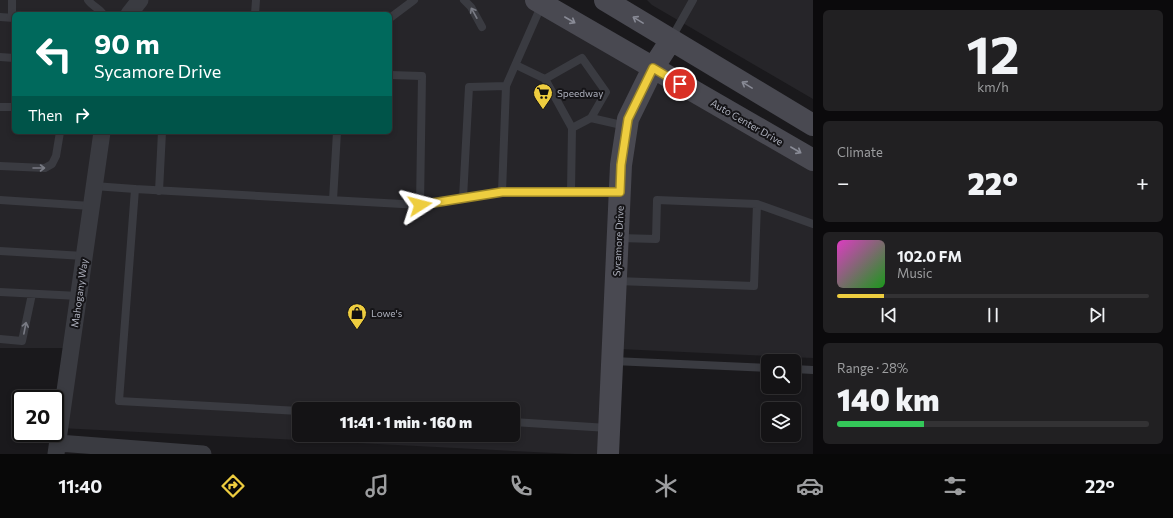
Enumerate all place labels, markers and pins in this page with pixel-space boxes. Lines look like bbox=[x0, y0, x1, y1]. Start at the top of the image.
pin bbox=[663, 67, 697, 101]
supermarket icon: Speedway bbox=[532, 82, 554, 110]
place label: Speedway bbox=[557, 87, 603, 99]
shop icon: Lowe's bbox=[346, 302, 368, 330]
place label: Lowe's bbox=[371, 307, 403, 319]

